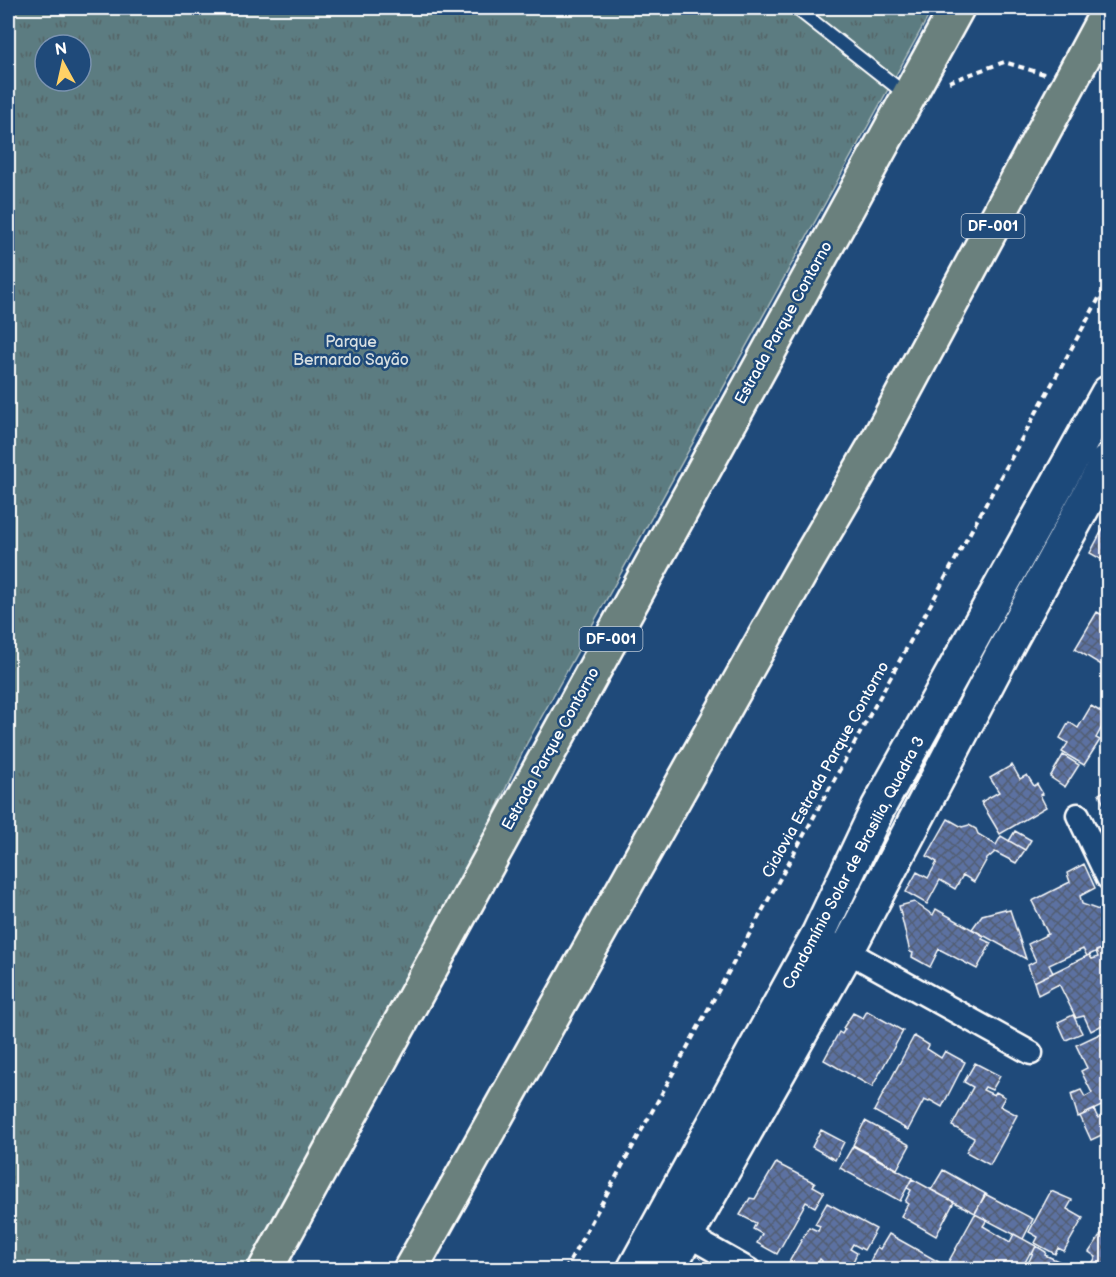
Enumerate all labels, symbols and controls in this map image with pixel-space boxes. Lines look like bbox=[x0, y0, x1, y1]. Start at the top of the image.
north arrow bbox=[33, 33, 93, 93]
text: N bbox=[54, 39, 68, 60]
road number: DF-001 bbox=[962, 214, 1024, 238]
street label: Estrada Parque Contorno bbox=[731, 238, 837, 408]
park label: Parque Bernardo Sayão bbox=[293, 333, 409, 370]
road number: DF-001 bbox=[580, 627, 642, 651]
street label: Ciclovia Estrada Parque Contorno bbox=[758, 659, 894, 881]
street label: Estrada Parque Contorno bbox=[498, 664, 604, 834]
street label: Condomínio Solar de Brasilia, Quadra 3 bbox=[779, 733, 929, 993]

